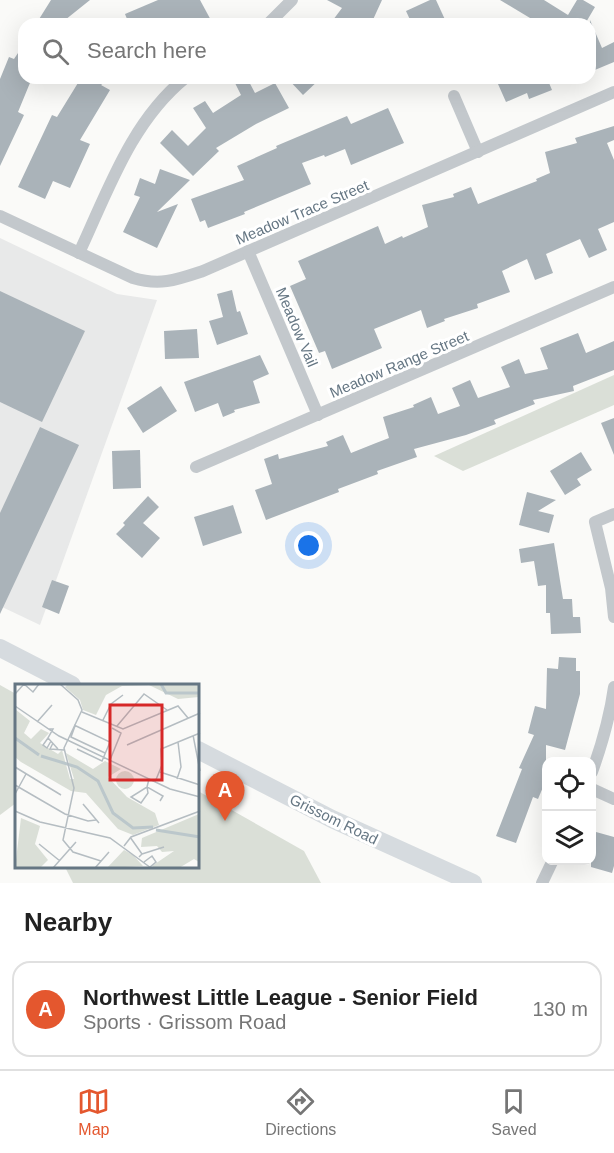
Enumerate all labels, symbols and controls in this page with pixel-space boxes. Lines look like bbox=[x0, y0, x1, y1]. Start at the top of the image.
search box bbox=[18, 18, 596, 84]
icon: search bbox=[39, 35, 72, 68]
text: Search here bbox=[87, 38, 207, 63]
street label: Meadow Trace Street bbox=[233, 176, 372, 248]
street label: Meadow Vail bbox=[273, 285, 321, 369]
street label: Meadow Range Street bbox=[327, 327, 472, 401]
your location bbox=[294, 531, 323, 560]
inset map bbox=[15, 684, 200, 868]
map controls bbox=[542, 757, 596, 865]
button: locate bbox=[542, 757, 596, 811]
pin: A bbox=[206, 772, 244, 821]
street label: Grissom Road bbox=[287, 790, 381, 848]
button: layers bbox=[542, 811, 596, 865]
text: Nearby bbox=[24, 907, 112, 937]
text: Northwest Little League - Senior Field bbox=[83, 985, 478, 1010]
text: A bbox=[38, 998, 53, 1020]
text: 130 m bbox=[532, 998, 588, 1020]
text: Sports · Grissom Road bbox=[83, 1011, 286, 1033]
tab: Map bbox=[77, 1085, 110, 1139]
tab: Directions bbox=[265, 1085, 336, 1139]
tab: Saved bbox=[491, 1085, 537, 1139]

